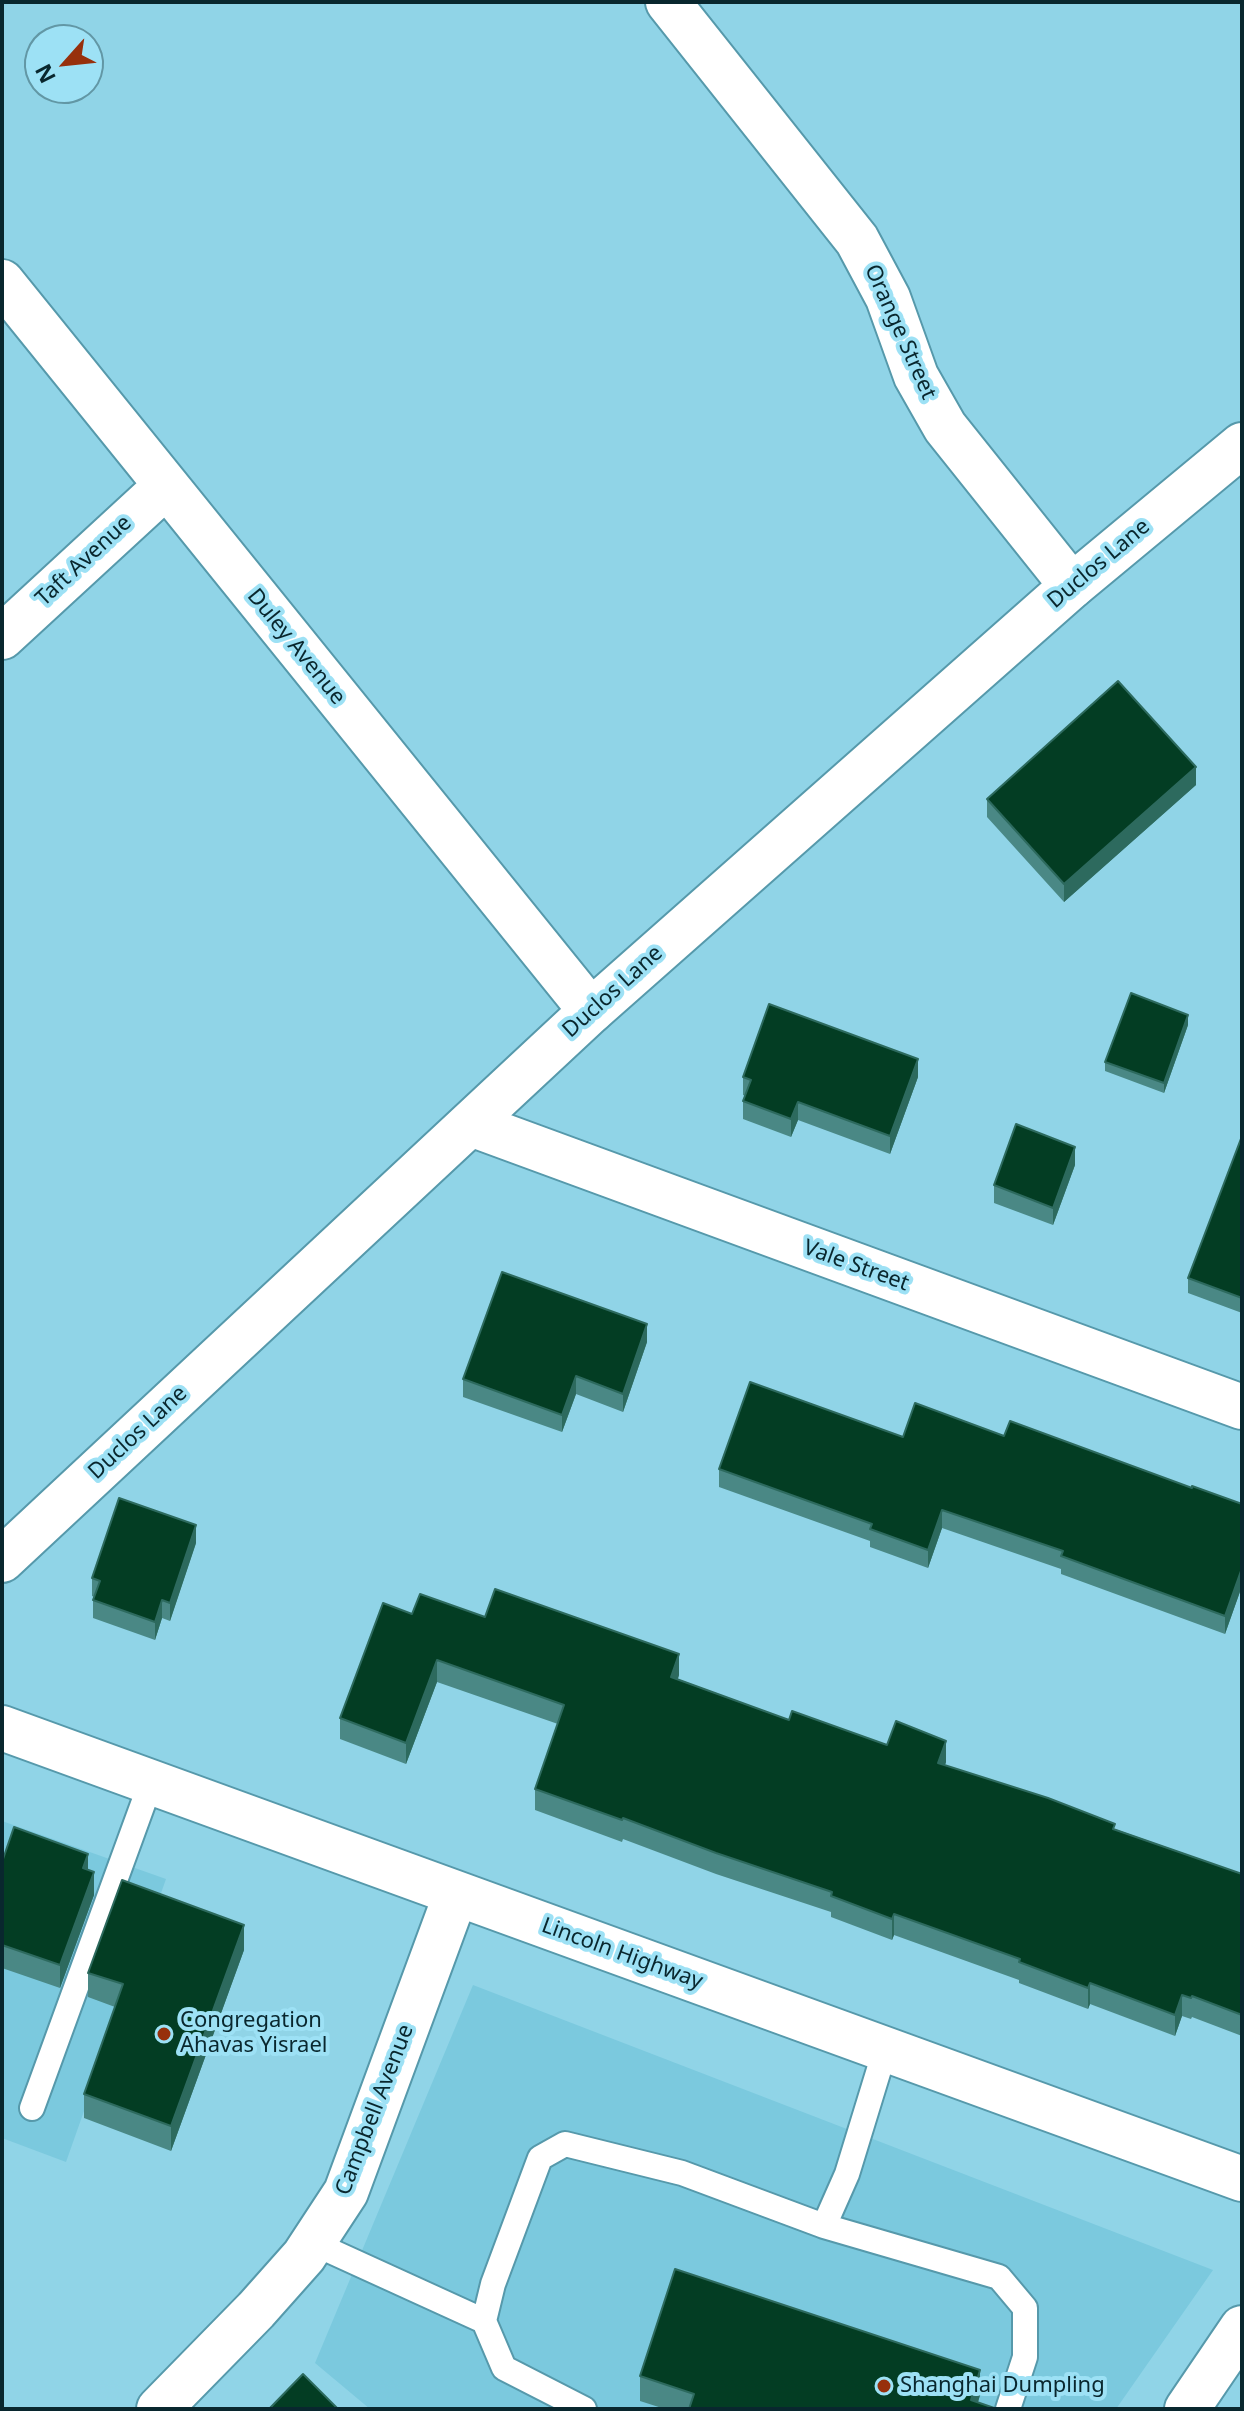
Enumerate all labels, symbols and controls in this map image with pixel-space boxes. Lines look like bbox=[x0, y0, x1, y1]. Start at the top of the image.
north arrow bbox=[24, 24, 104, 104]
text: N bbox=[27, 59, 62, 89]
street label: Orange Street bbox=[858, 260, 942, 404]
street label: Taft Avenue bbox=[31, 510, 137, 612]
street label: Duclos Lane bbox=[1043, 514, 1155, 614]
street label: Duley Avenue bbox=[241, 584, 351, 710]
street label: Duclos Lane bbox=[558, 940, 668, 1044]
street label: Vale Street bbox=[800, 1235, 912, 1297]
street label: Duclos Lane bbox=[83, 1381, 193, 1485]
street label: Lincoln Highway bbox=[538, 1913, 706, 1995]
place label: Congregation Ahavas Yisrael bbox=[180, 2008, 328, 2060]
street label: Campbell Avenue bbox=[330, 2021, 420, 2199]
marker: Congregation Ahavas Yisrael bbox=[155, 2025, 173, 2043]
place label: Shanghai Dumpling bbox=[900, 2373, 1105, 2399]
marker: Shanghai Dumpling bbox=[875, 2377, 893, 2395]

